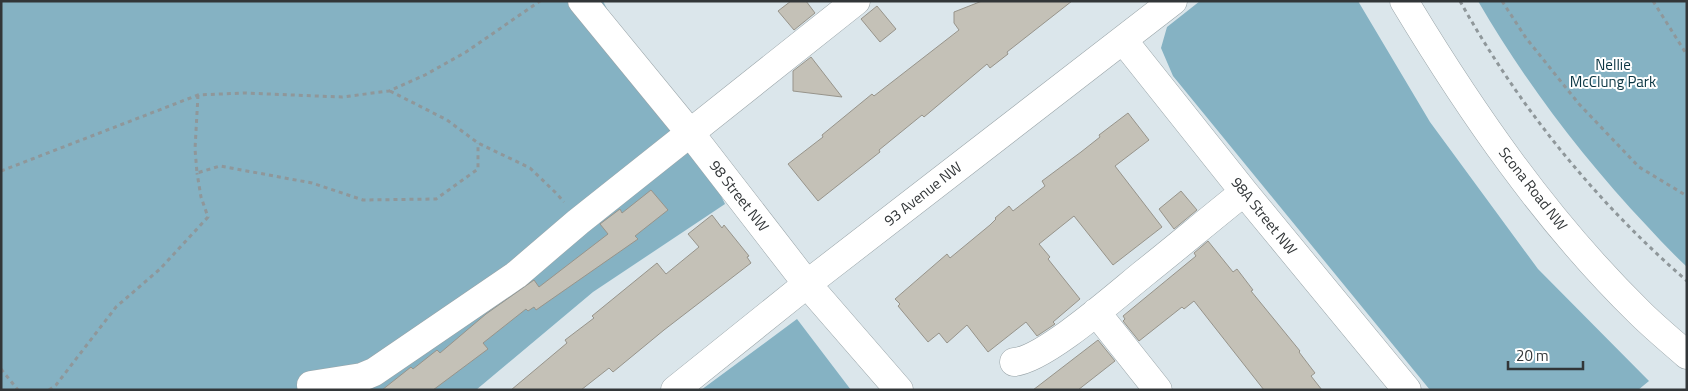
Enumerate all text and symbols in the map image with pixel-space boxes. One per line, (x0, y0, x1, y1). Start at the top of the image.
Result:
park label: Nellie McClung Park (1570, 53, 1656, 93)
street label: Scona Road NW (1493, 142, 1573, 235)
street label: 98 Street NW (704, 155, 775, 236)
street label: 93 Avenue NW (879, 156, 967, 232)
street label: 98A Street NW (1226, 172, 1303, 260)
scale bar (1508, 338, 1583, 370)
text: 20 m (1516, 344, 1549, 367)

